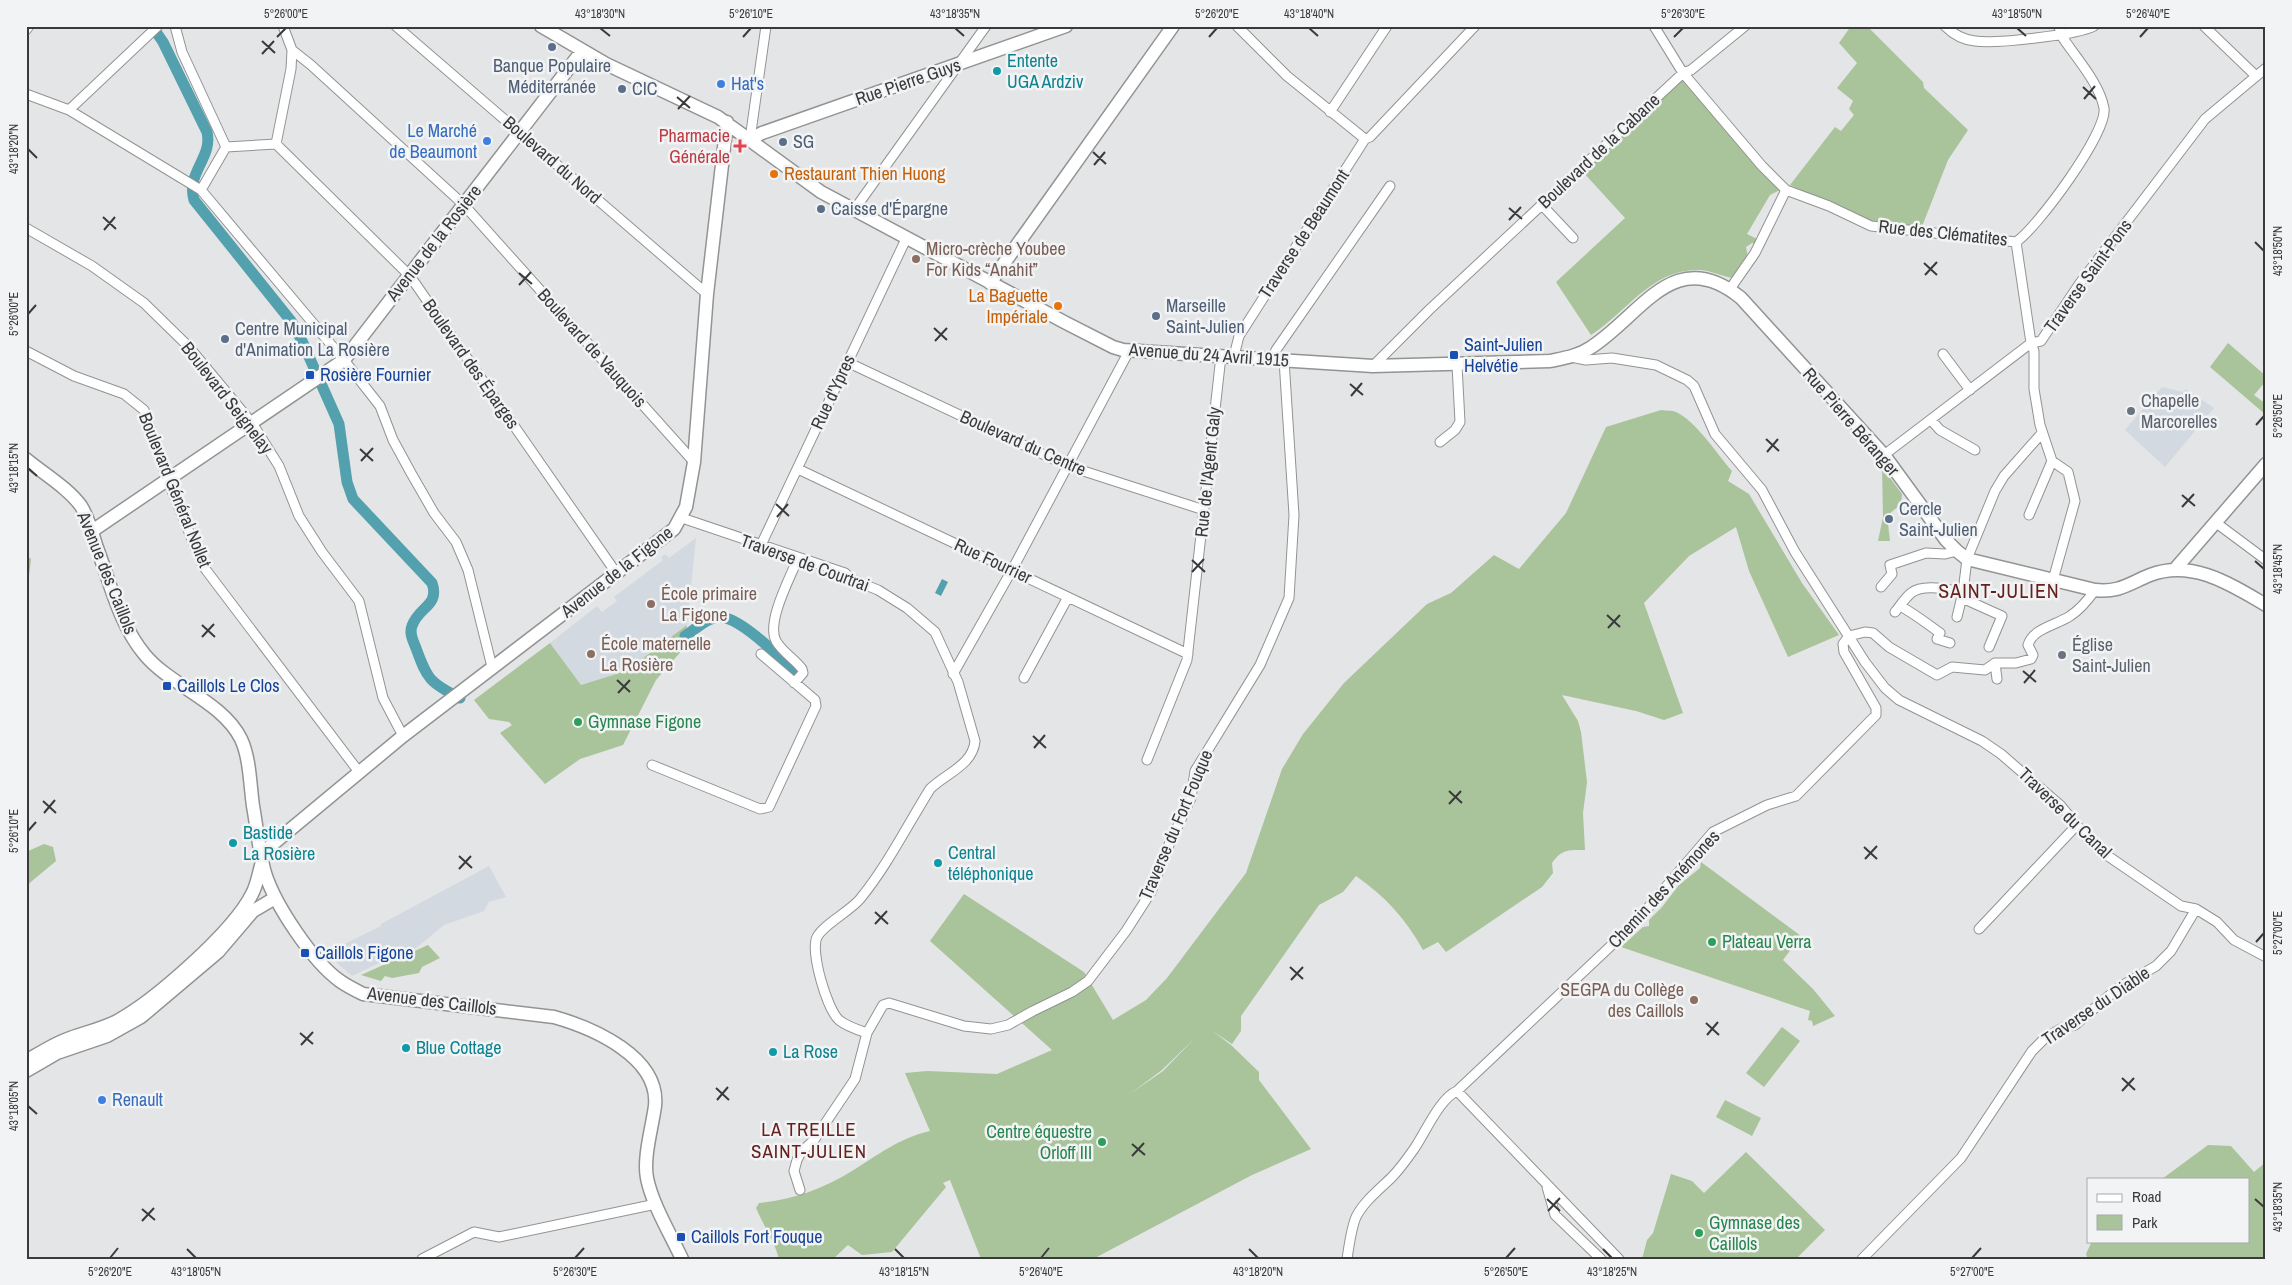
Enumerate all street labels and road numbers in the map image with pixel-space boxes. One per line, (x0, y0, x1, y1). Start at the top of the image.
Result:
street label: Rue Pierre Guys (852, 52, 964, 111)
street label: Boulevard de la Cabane (1532, 87, 1665, 214)
street label: Boulevard du Nord (498, 110, 607, 209)
street label: Traverse de Beaumont (1252, 164, 1355, 303)
street label: Avenue de la Rosière (380, 179, 487, 307)
street label: Rue des Clématites (1877, 213, 2009, 252)
street label: Traverse Saint-Pons (2038, 214, 2137, 338)
street label: Boulevard de Vauquois (532, 283, 653, 413)
street label: Boulevard des Éparges (417, 294, 526, 434)
street label: Boulevard Seignelay (176, 336, 280, 460)
street label: Avenue du 24 Avril 1915 (1127, 336, 1290, 373)
street label: Rue d'Ypres (804, 350, 861, 433)
street label: Rue Pierre Béranger (1797, 362, 1906, 481)
street label: Boulevard du Centre (956, 404, 1090, 481)
street label: Rue de l'Agent Galy (1188, 405, 1227, 538)
street label: Boulevard Général Nollet (133, 409, 218, 571)
street label: Avenue des Caillols (71, 507, 143, 638)
street label: Avenue de la Figone (555, 520, 678, 624)
street label: Traverse de Courtrai (737, 528, 873, 597)
street label: Rue Fourrier (950, 532, 1036, 589)
street label: Traverse du Fort Fouque (1133, 746, 1219, 904)
street label: Traverse du Canal (2013, 762, 2118, 864)
street label: Chemin des Anémones (1602, 824, 1725, 953)
street label: Traverse du Diable (2037, 960, 2155, 1051)
street label: Avenue des Caillols (365, 980, 498, 1021)

